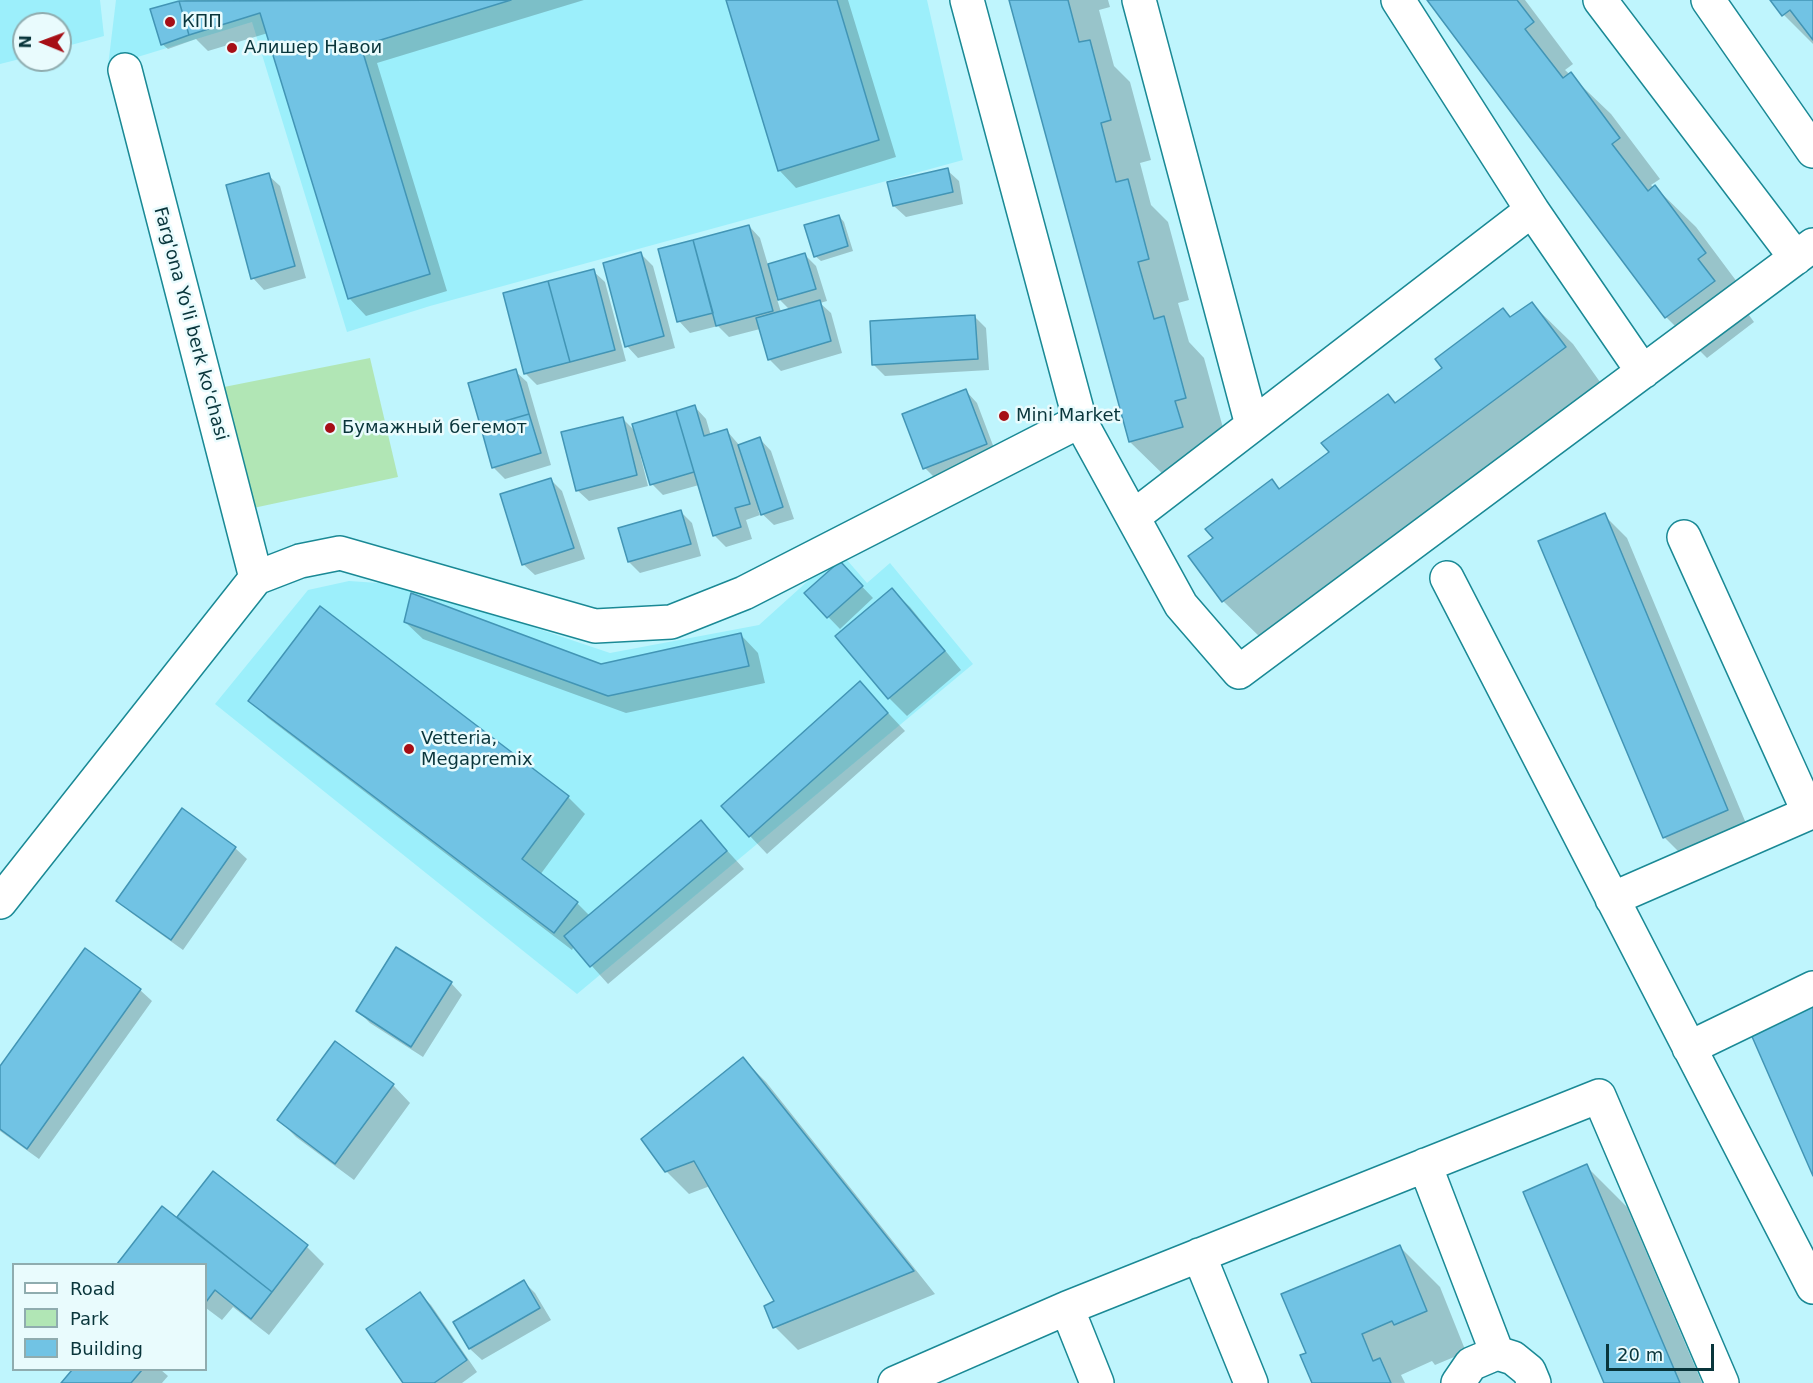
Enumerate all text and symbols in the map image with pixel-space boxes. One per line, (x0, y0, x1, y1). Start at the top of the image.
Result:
place label: КПП (182, 11, 222, 33)
north arrow (12, 12, 72, 72)
marker: КПП (163, 15, 177, 29)
text: N (16, 35, 35, 49)
place label: Алишер Навои (244, 37, 382, 59)
marker: Алишер Навои (225, 41, 239, 55)
street label: Farg'ona Yo'li berk ko'chasi (148, 205, 232, 443)
place label: Mini Market (1016, 405, 1121, 427)
marker: Mini Market (997, 409, 1011, 423)
place label: Бумажный бегемот (342, 417, 527, 439)
marker: Бумажный бегемот (323, 421, 337, 435)
place label: Vetteria, Megapremix (421, 728, 533, 771)
marker: Vetteria, Megapremix (402, 742, 416, 756)
legend (12, 1263, 207, 1371)
text: Road (70, 1278, 115, 1299)
text: Park (70, 1308, 109, 1329)
scale bar (1609, 1332, 1717, 1370)
text: Building (70, 1338, 143, 1359)
text: 20 m (1617, 1344, 1663, 1365)

